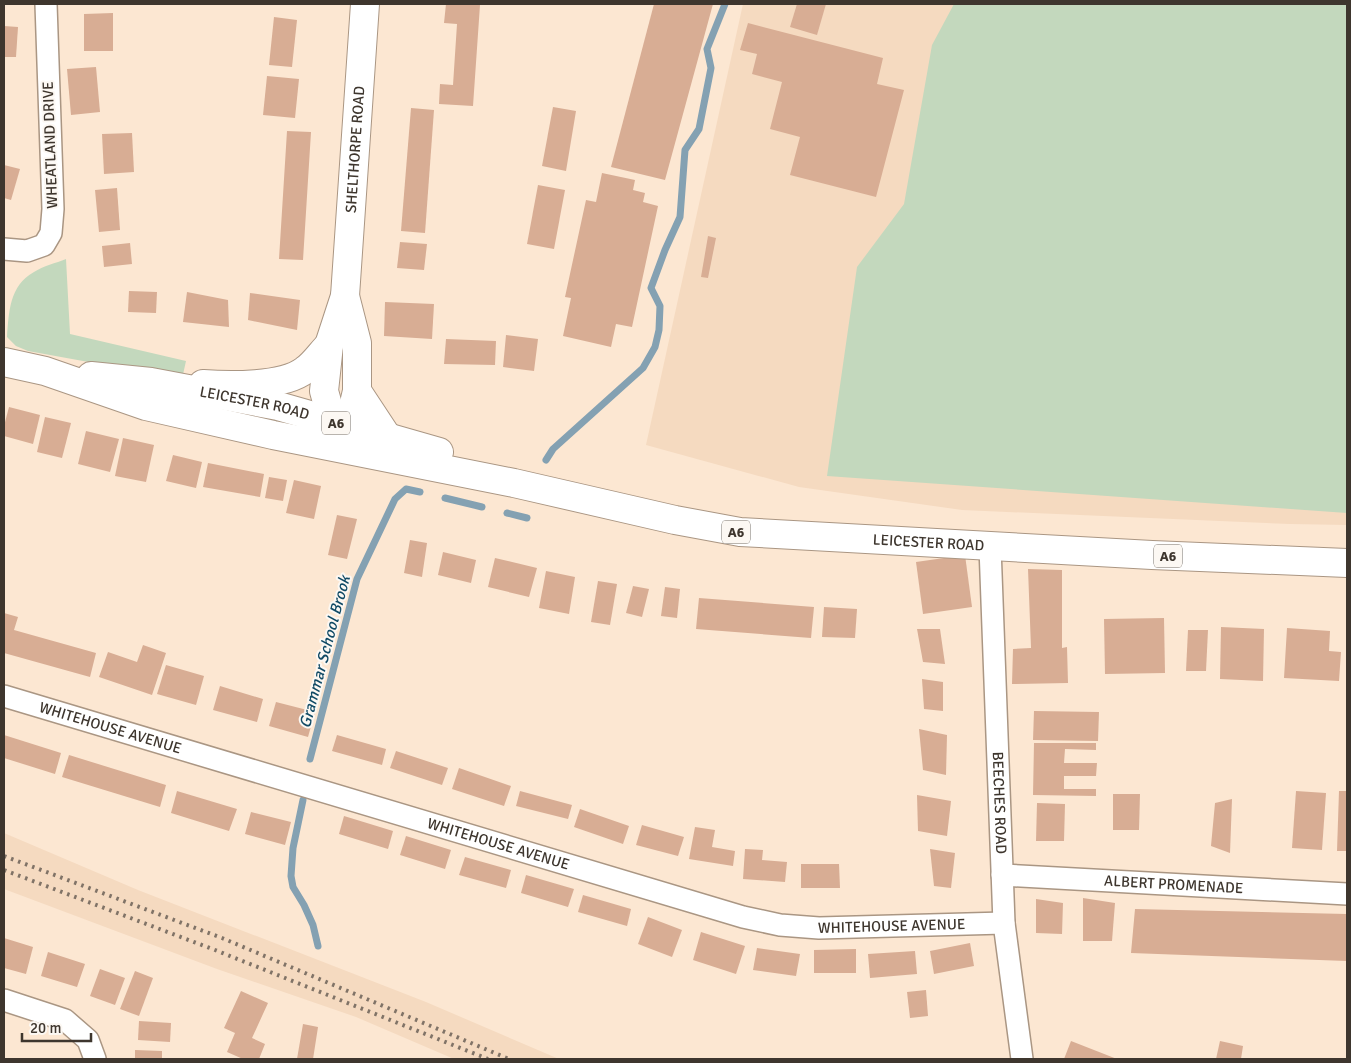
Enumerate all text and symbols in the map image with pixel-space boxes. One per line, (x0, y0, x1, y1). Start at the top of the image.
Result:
street label: WHEATLAND DRIVE (39, 81, 61, 209)
street label: SHELTHORPE ROAD (342, 85, 368, 214)
street label: LEICESTER ROAD (198, 382, 312, 424)
road number: A6 (322, 412, 350, 434)
road number: A6 (722, 520, 750, 544)
street label: LEICESTER ROAD (872, 530, 985, 555)
road number: A6 (1154, 544, 1182, 568)
water label: Grammar School Brook (295, 572, 355, 730)
street label: WHITEHOUSE AVENUE (37, 698, 184, 758)
street label: BEECHES ROAD (989, 751, 1010, 854)
street label: WHITEHOUSE AVENUE (425, 814, 572, 874)
street label: ALBERT PROMENADE (1104, 872, 1244, 897)
street label: WHITEHOUSE AVENUE (818, 915, 966, 937)
scale bar (22, 1010, 91, 1042)
text: 20 m (30, 1019, 61, 1037)

